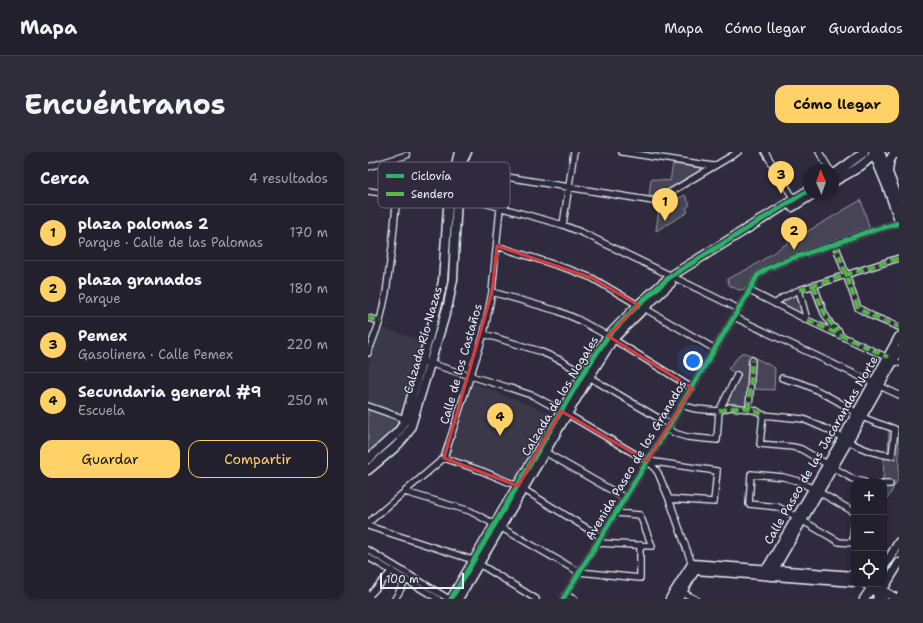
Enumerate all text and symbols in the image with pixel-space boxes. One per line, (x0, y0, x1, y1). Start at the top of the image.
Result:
text: Mapa (20, 15, 77, 40)
text: Mapa (664, 19, 703, 37)
text: Cómo llegar (725, 19, 806, 37)
text: Guardados (828, 19, 903, 37)
text: Encuéntranos (24, 85, 226, 123)
button: Cómo llegar (775, 85, 899, 123)
pin: 3 (768, 161, 794, 194)
legend (378, 162, 510, 208)
north arrow (803, 164, 839, 200)
text: Cerca (40, 167, 89, 189)
text: Ciclovía (411, 169, 451, 184)
text: 4 resultados (249, 170, 328, 187)
text: Sendero (411, 187, 454, 202)
pin: 1 (652, 188, 678, 221)
text: plaza palomas 2 (78, 214, 209, 234)
pin: 2 (781, 217, 807, 250)
text: 1 (50, 224, 56, 241)
text: 170 m (290, 224, 328, 241)
text: Parque · Calle de las Palomas (78, 234, 263, 251)
text: plaza granados (78, 270, 202, 290)
text: 2 (48, 280, 58, 297)
text: 180 m (289, 280, 328, 297)
street label: Calzada Río Nazas (400, 284, 446, 396)
text: Parque (78, 290, 121, 307)
street label: Calle de los Castaños (436, 302, 486, 426)
text: Pemex (78, 326, 127, 346)
street label: Calzada de los Nogales (518, 333, 602, 459)
text: 3 (48, 336, 58, 353)
text: 220 m (286, 336, 328, 353)
text: Gasolinera · Calle Pemex (78, 346, 233, 363)
your location (683, 351, 703, 371)
street label: Calle Paseo de las Jacarandas Norte (760, 353, 882, 547)
street label: Avenida Paseo de los Granados (582, 377, 690, 543)
text: Secundaria general #9 (78, 382, 261, 402)
text: 4 (48, 392, 58, 409)
text: 250 m (287, 392, 328, 409)
text: Escuela (78, 402, 125, 419)
pin: 4 (487, 403, 513, 436)
button: Guardar (40, 440, 180, 478)
button: Compartir (188, 440, 328, 478)
map controls (851, 479, 887, 587)
button: + (851, 479, 887, 515)
button: − (851, 515, 887, 551)
button: locate (851, 551, 887, 587)
scale bar (380, 571, 464, 590)
text: 100 m (386, 572, 419, 587)

